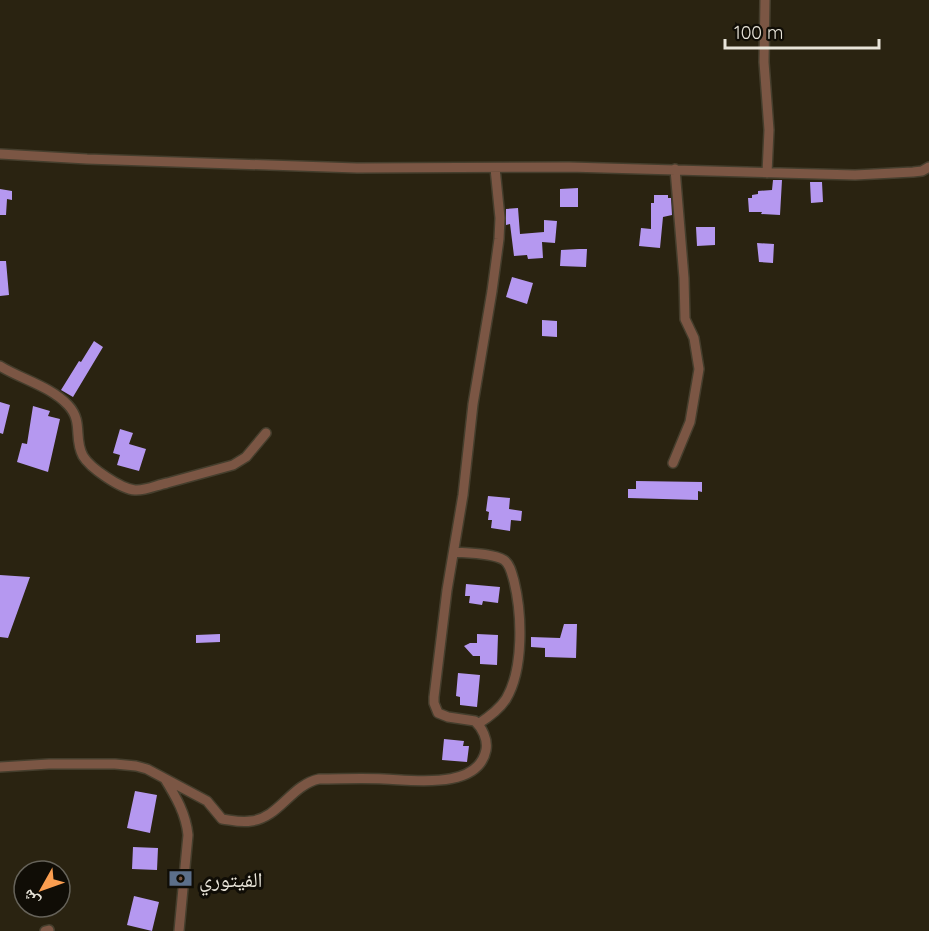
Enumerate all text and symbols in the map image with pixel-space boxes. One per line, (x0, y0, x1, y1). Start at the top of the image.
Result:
scale bar (725, 12, 880, 50)
text: 100 m (734, 21, 783, 44)
north arrow (12, 859, 72, 919)
bank icon: الفيتوري (168, 866, 194, 892)
place label: الفيتوري (199, 866, 263, 896)
text: ش (17, 886, 44, 912)

